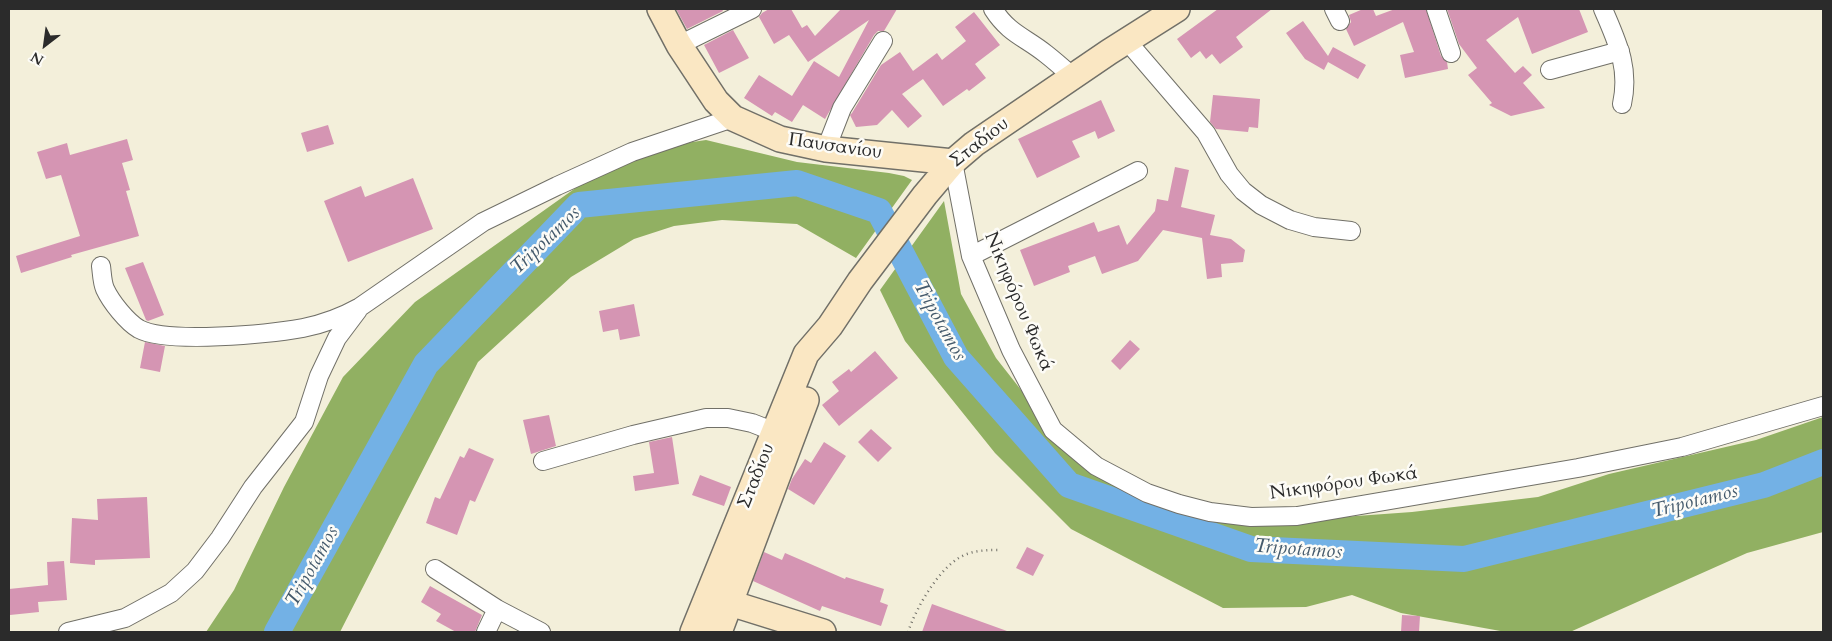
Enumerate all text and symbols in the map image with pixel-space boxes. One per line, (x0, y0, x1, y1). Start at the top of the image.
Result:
north arrow (20, 20, 70, 70)
text: N (27, 47, 47, 70)
street label: Σταδίου (946, 113, 1014, 173)
street label: Παυσανίου (787, 129, 883, 165)
water label: Tripotamos (506, 202, 586, 280)
street label: Νικηφόρου Φωκά (978, 229, 1058, 375)
water label: Tripotamos (907, 277, 971, 365)
street label: Σταδίου (734, 440, 780, 512)
street label: Νικηφόρου Φωκά (1268, 462, 1420, 506)
water label: Tripotamos (1649, 480, 1741, 524)
water label: Tripotamos (281, 523, 345, 611)
water label: Tripotamos (1253, 535, 1343, 565)

